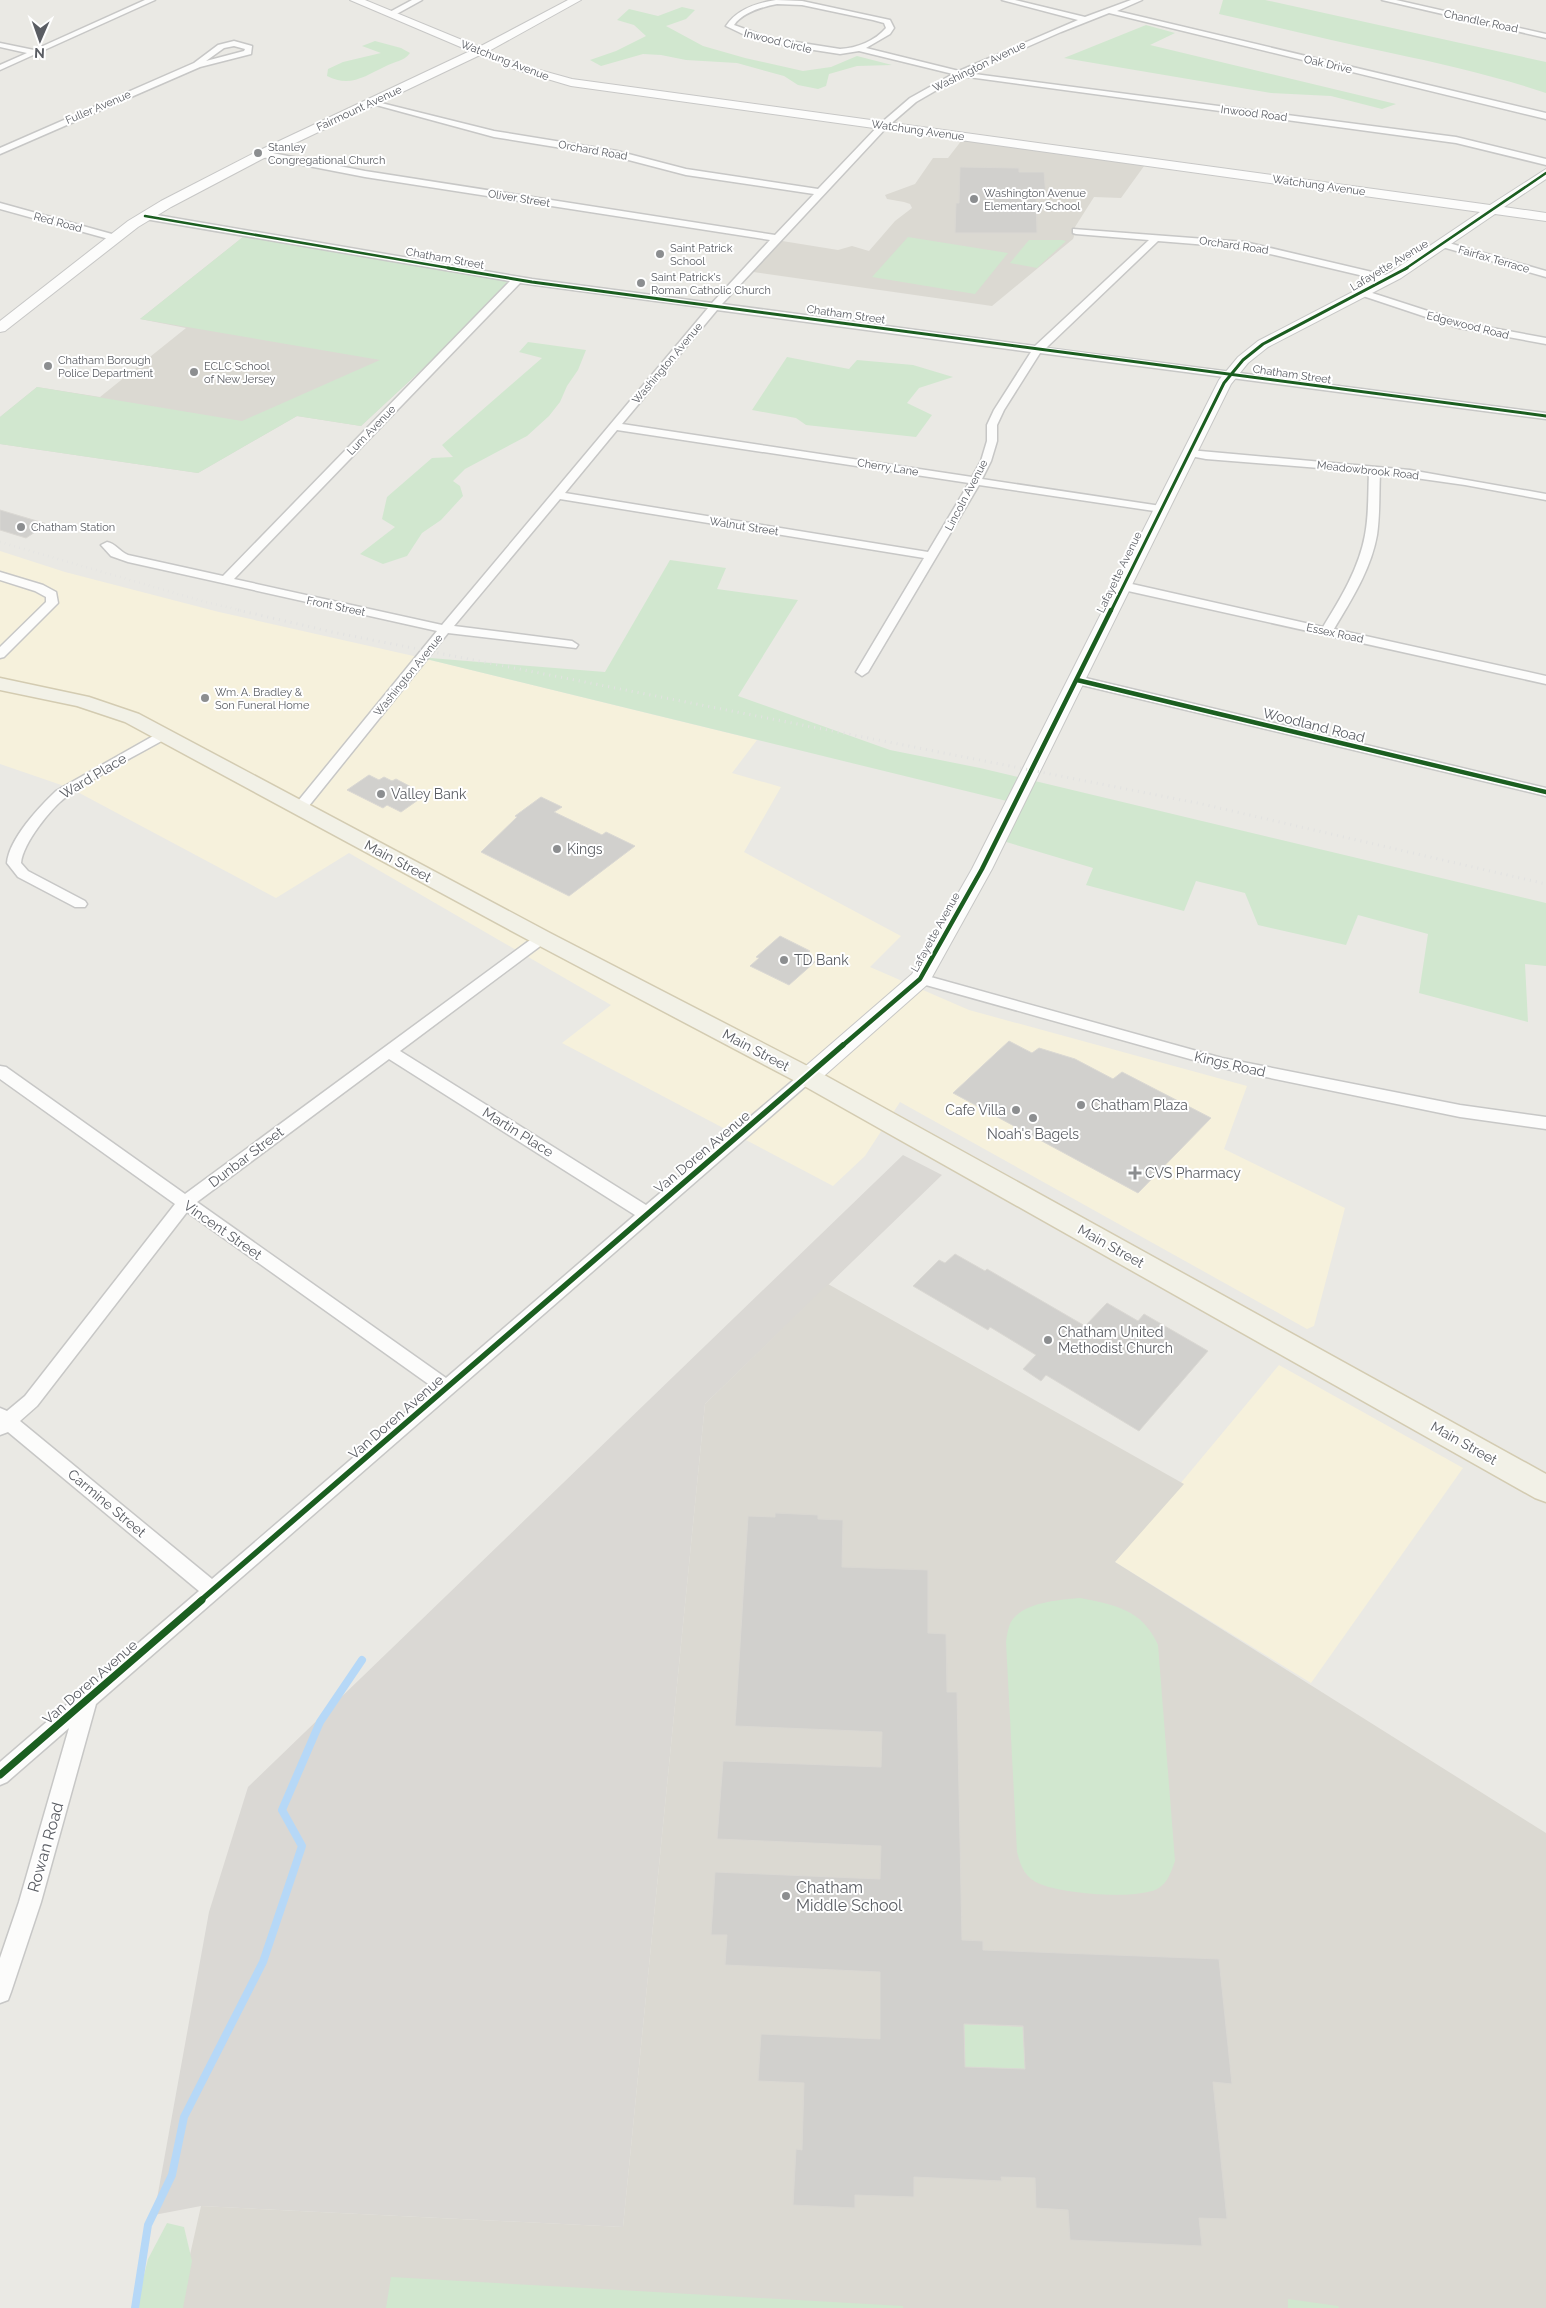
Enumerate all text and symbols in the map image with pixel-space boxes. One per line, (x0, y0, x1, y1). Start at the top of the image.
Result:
street label: Chandler Road (1443, 7, 1519, 36)
north arrow (15, 15, 65, 65)
street label: Inwood Circle (743, 27, 814, 56)
street label: Watchung Avenue (459, 38, 551, 84)
street label: Washington Avenue (931, 38, 1028, 95)
text: N (34, 45, 45, 61)
street label: Oak Drive (1302, 53, 1354, 76)
street label: Fairmount Avenue (315, 83, 404, 134)
street label: Fuller Avenue (64, 88, 133, 127)
street label: Inwood Road (1220, 103, 1288, 124)
street label: Watchung Avenue (871, 118, 966, 144)
street label: Orchard Road (557, 138, 629, 163)
place label: Stanley Congregational Church (268, 141, 385, 167)
marker: Stanley Congregational Church (252, 147, 264, 159)
street label: Watchung Avenue (1272, 173, 1367, 199)
street label: Oliver Street (487, 187, 551, 210)
place label: Washington Avenue Elementary School (984, 187, 1086, 213)
marker: Washington Avenue Elementary School (968, 193, 980, 205)
street label: Red Road (32, 210, 84, 235)
street label: Orchard Road (1198, 234, 1270, 257)
street label: Lafayette Avenue (1348, 237, 1431, 294)
place label: Saint Patrick School (670, 242, 733, 268)
street label: Fairfax Terrace (1457, 243, 1532, 276)
street label: Chatham Street (405, 245, 485, 272)
marker: Saint Patrick School (654, 248, 666, 260)
place label: Saint Patrick's Roman Catholic Church (651, 271, 771, 297)
marker: Saint Patrick's Roman Catholic Church (635, 277, 647, 289)
street label: Chatham Street (806, 303, 886, 327)
street label: Edgewood Road (1425, 309, 1511, 342)
street label: Washington Avenue (630, 320, 705, 407)
place label: Chatham Borough Police Department (58, 354, 153, 380)
marker: Chatham Borough Police Department (42, 360, 54, 372)
place label: ECLC School of New Jersey (204, 360, 276, 386)
street label: Chatham Street (1252, 363, 1332, 387)
marker: ECLC School of New Jersey (188, 366, 200, 378)
street label: Lum Avenue (344, 402, 399, 458)
street label: Cherry Lane (856, 456, 920, 479)
street label: Lincoln Avenue (942, 457, 991, 533)
street label: Meadowbrook Road (1316, 459, 1420, 482)
street label: Walnut Street (708, 515, 780, 538)
marker: Chatham Station (15, 521, 27, 533)
place label: Chatham Station (31, 521, 115, 534)
street label: Lafayette Avenue (1094, 529, 1145, 615)
street label: Front Street (305, 594, 367, 619)
street label: Essex Road (1305, 621, 1365, 646)
street label: Washington Avenue (371, 631, 446, 719)
place label: Wm. A. Bradley & Son Funeral Home (215, 686, 310, 712)
marker: Wm. A. Bradley & Son Funeral Home (199, 692, 211, 704)
street label: Woodland Road (1261, 705, 1367, 745)
street label: Ward Place (57, 750, 129, 802)
place label: Valley Bank (391, 786, 467, 802)
marker: Valley Bank (375, 788, 387, 800)
street label: Main Street (362, 837, 434, 885)
place label: Kings (567, 841, 603, 857)
marker: Kings (551, 843, 563, 855)
street label: Lafayette Avenue (908, 890, 963, 974)
place label: TD Bank (794, 952, 849, 968)
marker: TD Bank (778, 954, 790, 966)
street label: Main Street (720, 1026, 792, 1074)
street label: Kings Road (1193, 1048, 1267, 1080)
place label: Chatham Plaza (1091, 1097, 1188, 1113)
marker: Chatham Plaza (1075, 1099, 1087, 1111)
place label: Cafe Villa (945, 1102, 1006, 1118)
street label: Martin Place (480, 1104, 556, 1160)
marker: Cafe Villa (1010, 1104, 1022, 1116)
street label: Van Doren Avenue (651, 1107, 753, 1197)
marker: Noah's Bagels (1027, 1112, 1039, 1124)
street label: Dunbar Street (205, 1123, 287, 1190)
place label: Noah's Bagels (987, 1126, 1079, 1142)
place label: CVS Pharmacy (1145, 1165, 1241, 1181)
marker: CVS Pharmacy (1129, 1167, 1141, 1179)
street label: Vincent Street (181, 1197, 265, 1263)
street label: Main Street (1075, 1221, 1147, 1271)
place label: Chatham United Methodist Church (1058, 1324, 1173, 1356)
marker: Chatham United Methodist Church (1042, 1334, 1054, 1346)
street label: Van Doren Avenue (346, 1372, 446, 1462)
street label: Main Street (1428, 1418, 1500, 1468)
street label: Carmine Street (65, 1466, 149, 1540)
street label: Van Doren Avenue (40, 1637, 140, 1727)
street label: Rowan Road (24, 1800, 67, 1894)
place label: Chatham Middle School (796, 1878, 903, 1915)
marker: Chatham Middle School (780, 1890, 792, 1902)

